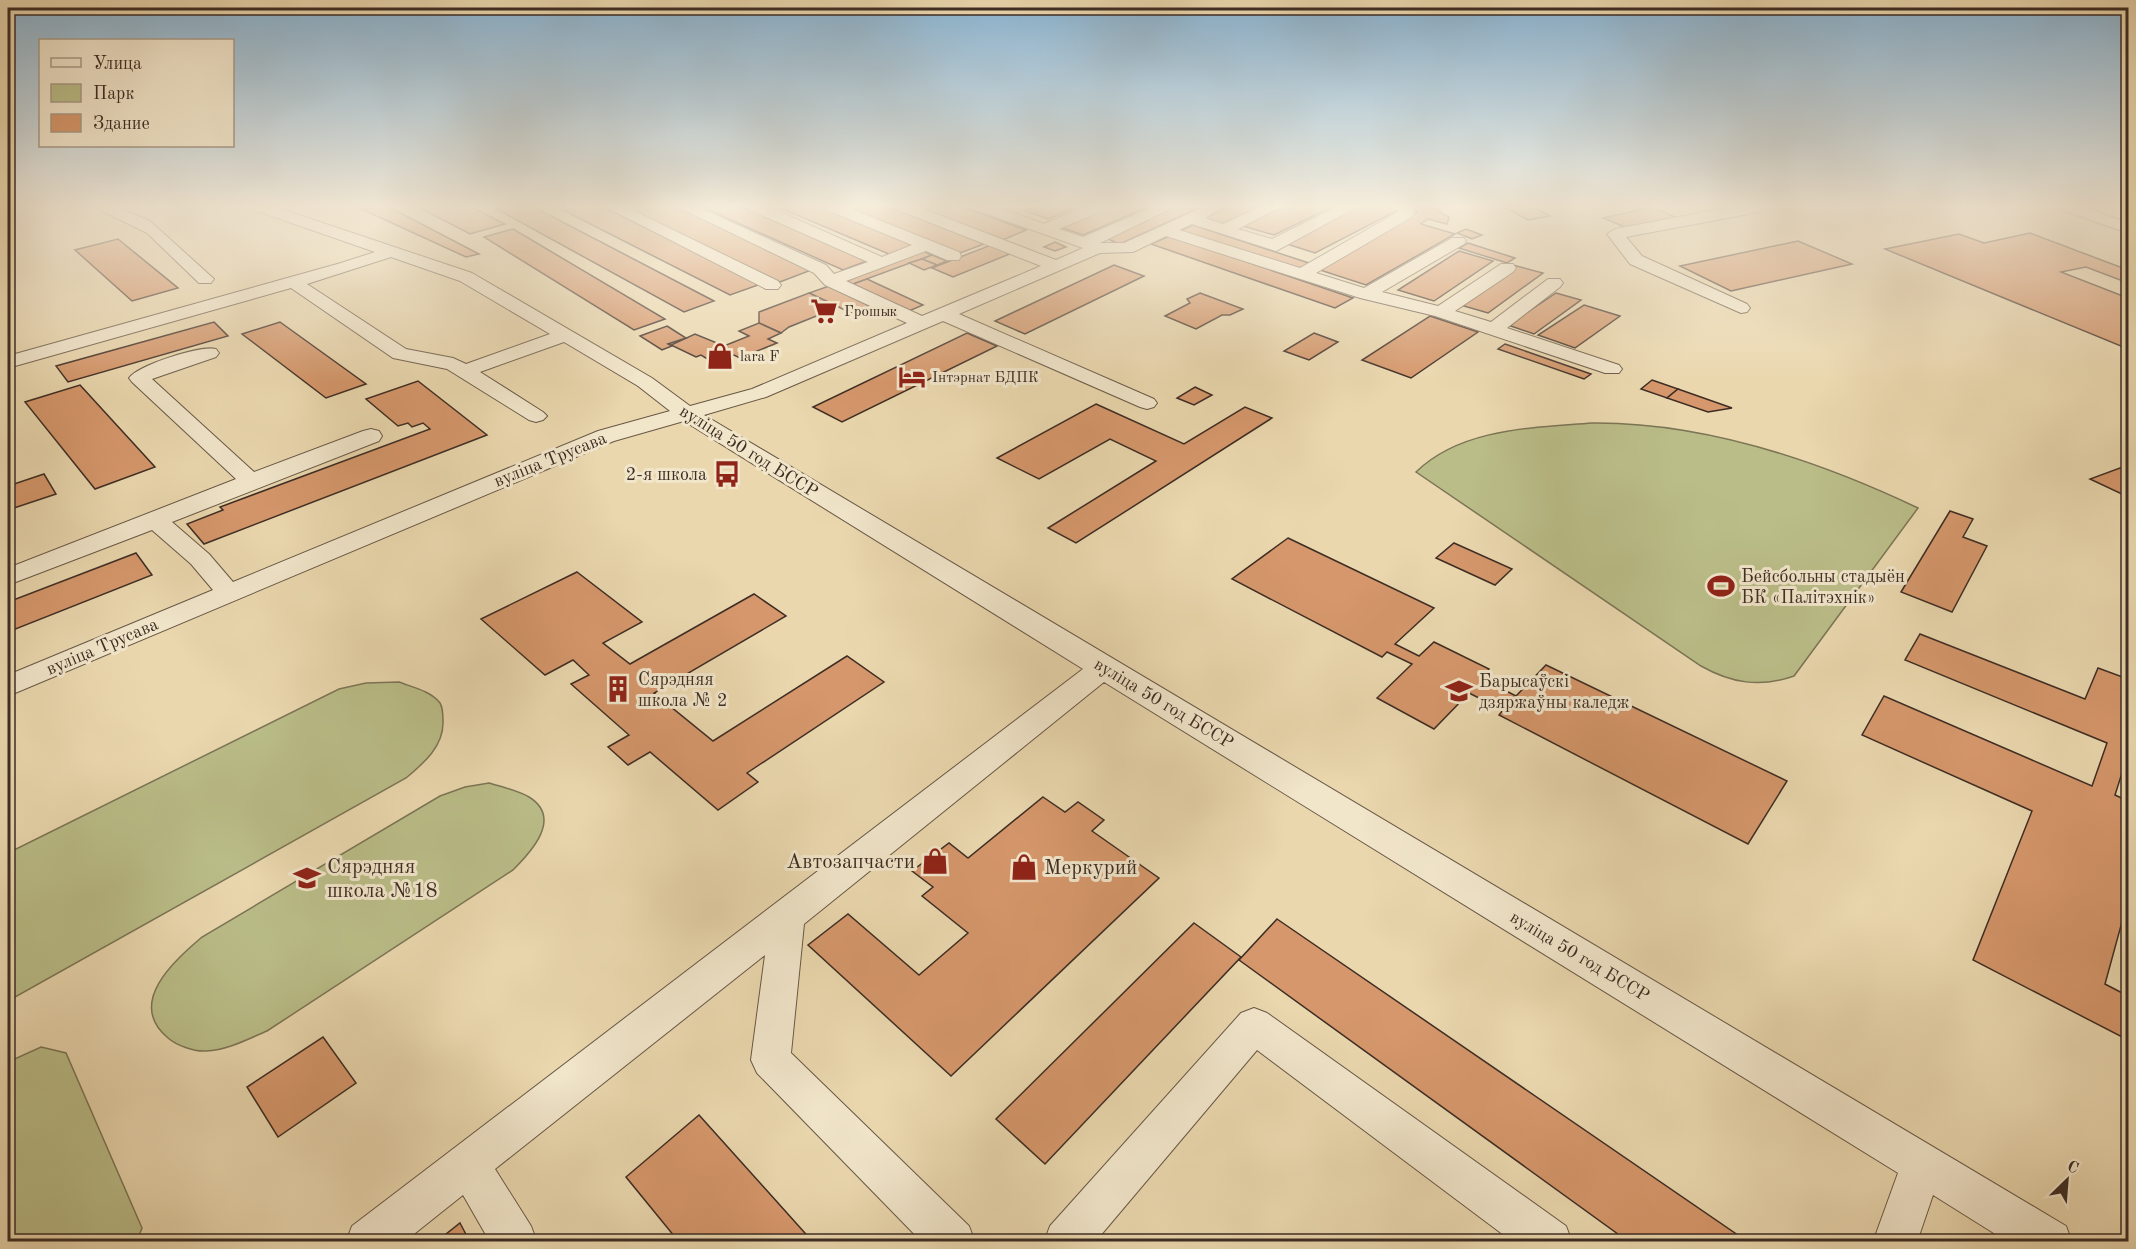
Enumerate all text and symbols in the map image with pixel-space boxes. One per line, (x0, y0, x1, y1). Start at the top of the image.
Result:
legend (39, 39, 234, 147)
text: Улица (93, 55, 142, 73)
text: Парк (93, 85, 134, 103)
text: Здание (93, 115, 150, 133)
supermarket icon: Грошык (809, 296, 839, 326)
place label: Грошык (844, 305, 898, 320)
shop icon: lara F (705, 341, 735, 371)
place label: lara F (740, 350, 779, 365)
hotel icon: Інтэрнат БДПК (897, 362, 927, 392)
place label: Інтэрнат БДПК (932, 371, 1039, 386)
street label: вуліца 50 год БССР (676, 402, 821, 502)
street label: вуліца Трусава (492, 429, 609, 491)
bus stop icon: 2-я школа (712, 459, 742, 489)
place label: 2-я школа (626, 466, 707, 484)
place label: Бейсбольны стадыён БК «Палітэхнік» (1741, 568, 1905, 607)
sports icon: Бейсбольны стадыён БК «Палітэхнік» (1706, 571, 1736, 601)
street label: вуліца Трусава (44, 615, 161, 679)
street label: вуліца 50 год БССР (1091, 655, 1236, 753)
place label: Сярэдняя школа № 2 (638, 671, 727, 710)
place label: Барысаўскі дзяржаўны каледж (1479, 673, 1630, 712)
building icon: Сярэдняя школа № 2 (603, 674, 633, 704)
school or university icon: Барысаўскі дзяржаўны каледж (1444, 676, 1474, 706)
shop icon: Автозапчасти (920, 846, 950, 876)
place label: Автозапчасти (786, 852, 915, 873)
shop icon: Меркурий (1009, 852, 1039, 882)
place label: Сярэдняя школа №18 (327, 857, 438, 902)
place label: Меркурий (1044, 858, 1137, 879)
school or university icon: Сярэдняя школа №18 (292, 863, 322, 893)
street label: вуліца 50 год БССР (1507, 908, 1652, 1006)
north arrow (2037, 1150, 2097, 1210)
text: С (2064, 1159, 2081, 1178)

